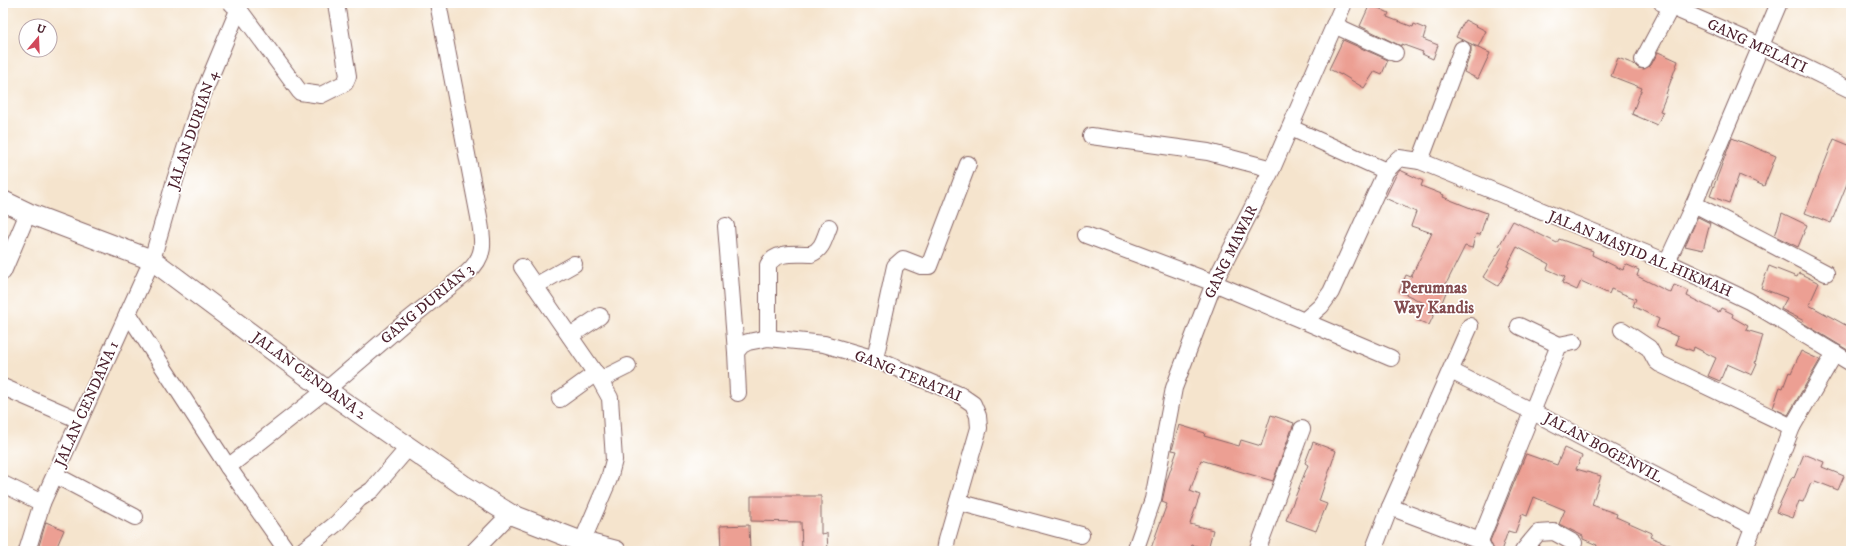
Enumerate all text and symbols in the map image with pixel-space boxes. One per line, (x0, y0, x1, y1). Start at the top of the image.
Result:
street label: GANG MELATI (1704, 15, 1810, 77)
north arrow (18, 18, 58, 58)
text: U (35, 21, 48, 38)
street label: JALAN DURIAN 4 (163, 68, 222, 194)
street label: GANG MAWAR (1200, 202, 1262, 302)
street label: JALAN MASJID AL HIKMAH (1543, 206, 1735, 301)
street label: GANG DURIAN 3 (377, 260, 477, 348)
district label: Perumnas Way Kandis (1393, 277, 1474, 319)
street label: JALAN CENDANA 2 (246, 327, 371, 424)
street label: JALAN CENDANA 1 (50, 338, 123, 471)
street label: GANG TERATAI (852, 346, 964, 406)
street label: JALAN BOGENVIL (1539, 408, 1666, 487)

